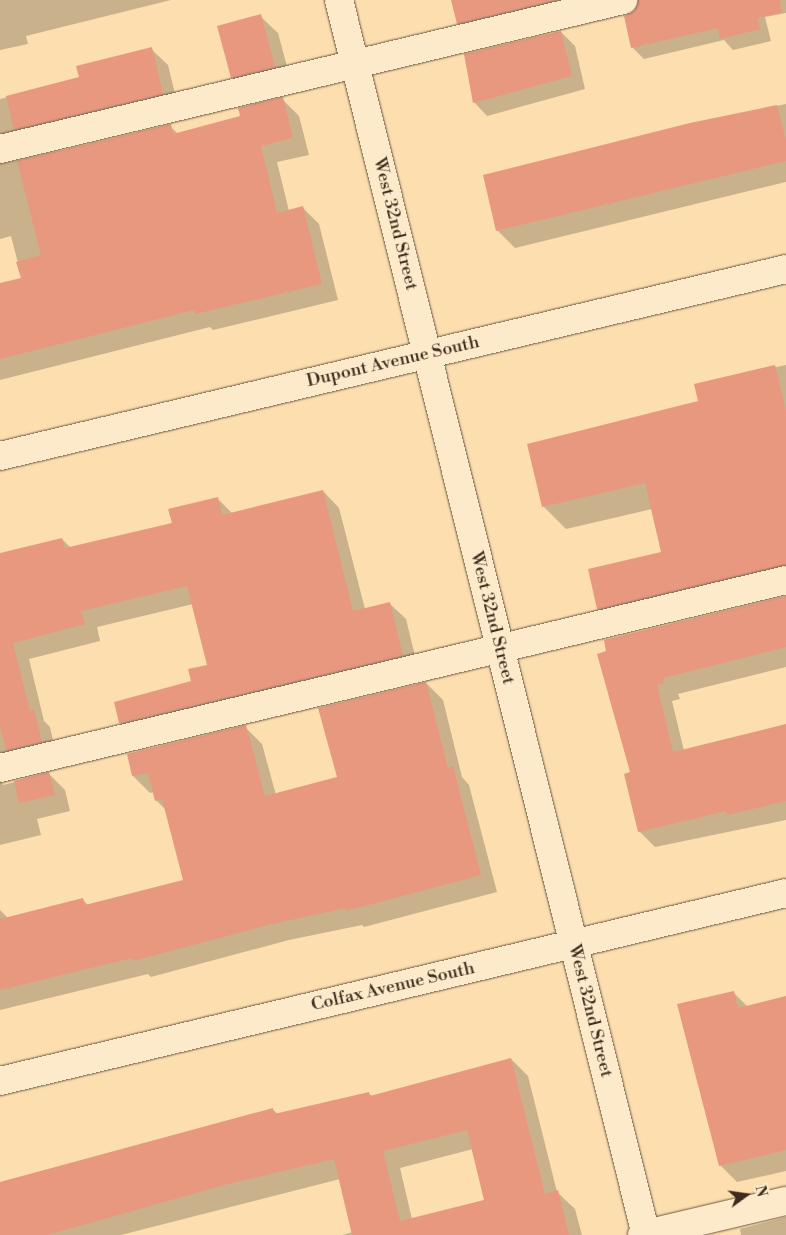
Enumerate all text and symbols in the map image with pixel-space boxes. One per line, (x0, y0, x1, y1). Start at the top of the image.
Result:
street label: West 32nd Street (368, 155, 422, 293)
street label: Dupont Avenue South (305, 332, 481, 392)
street label: West 32nd Street (465, 549, 519, 687)
street label: West 32nd Street (563, 942, 617, 1080)
street label: Colfax Avenue South (309, 958, 477, 1016)
north arrow (721, 1170, 771, 1220)
text: N (750, 1184, 771, 1199)

